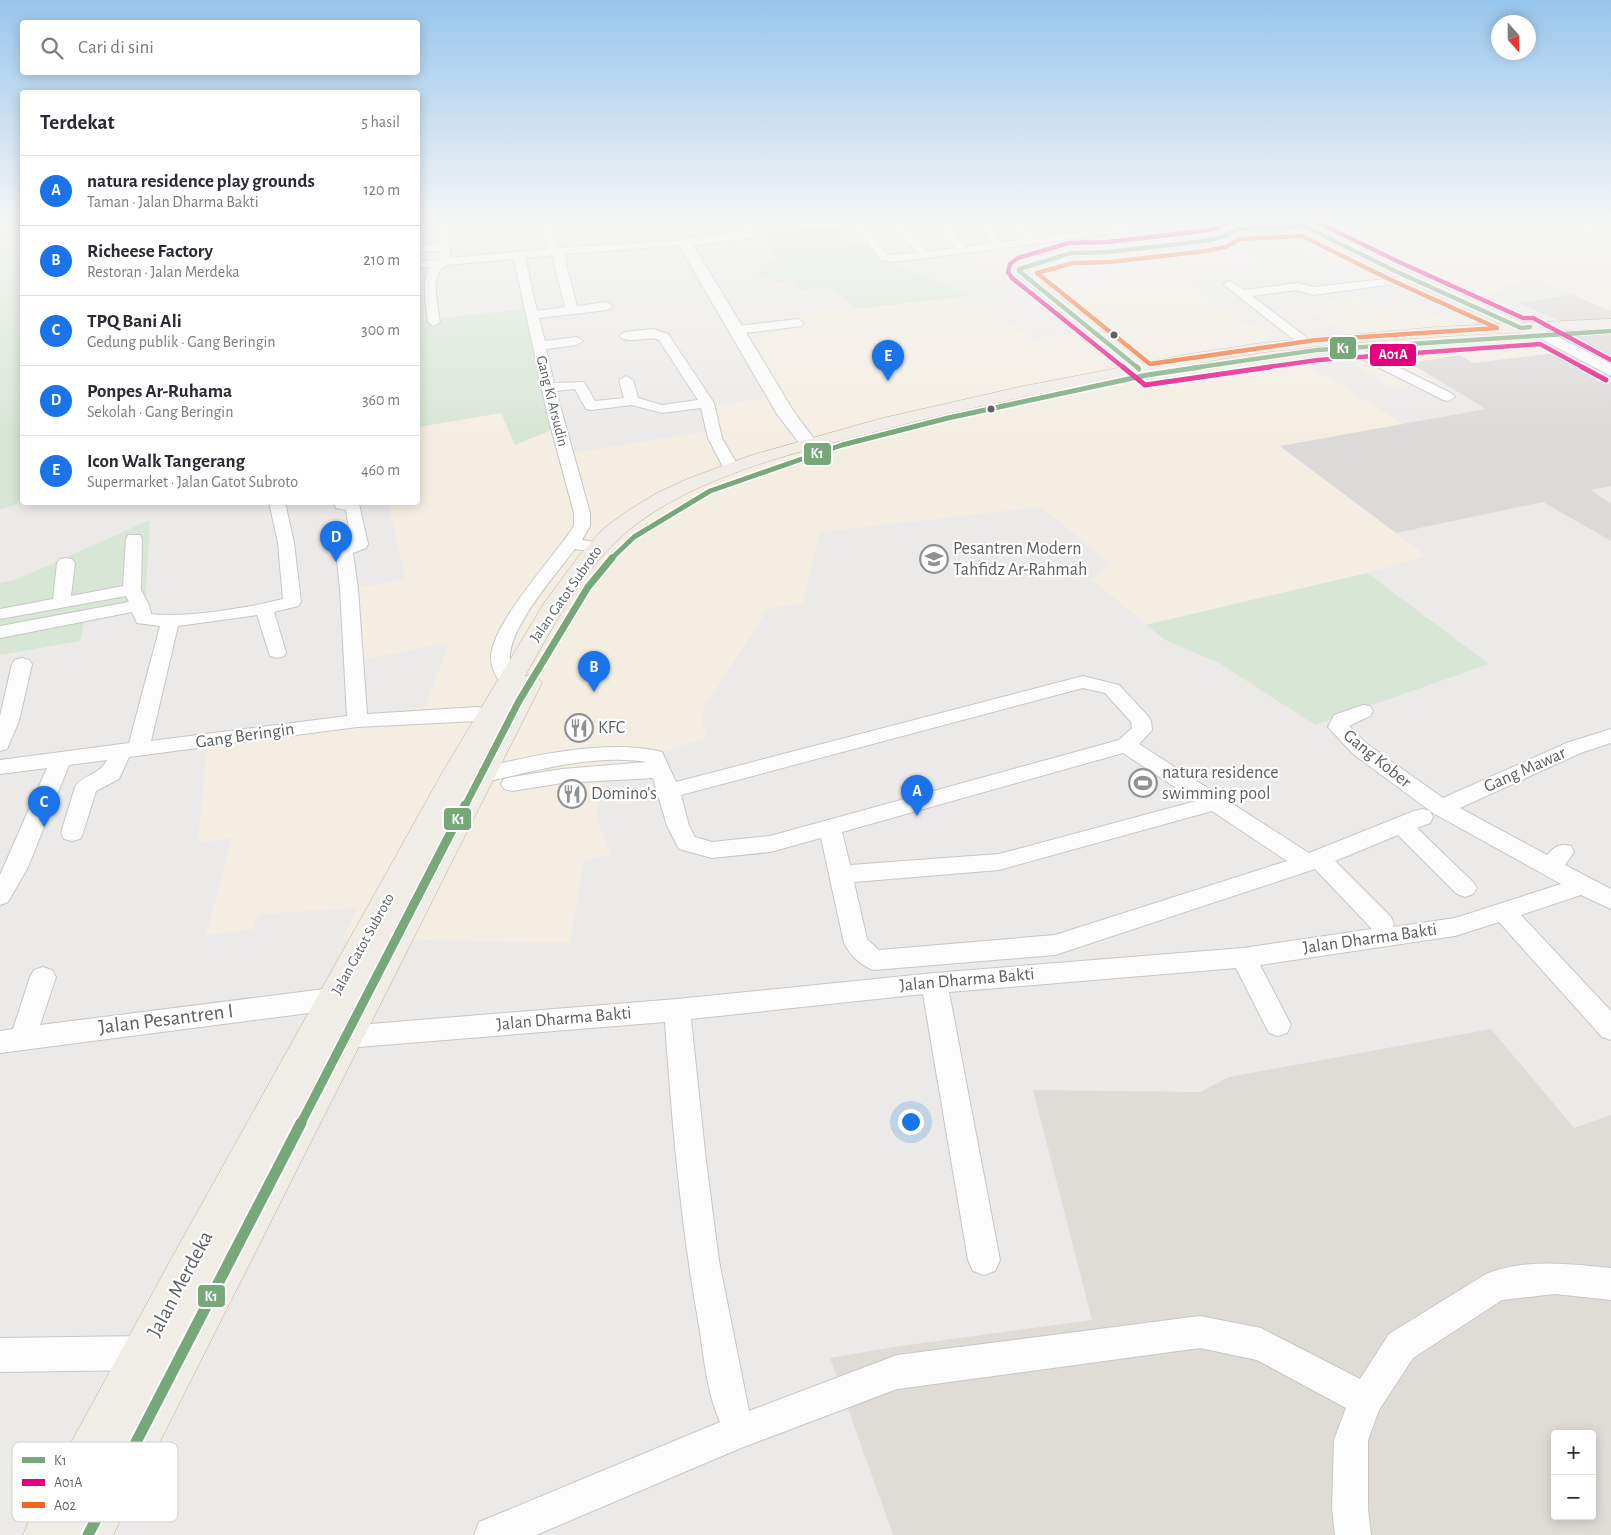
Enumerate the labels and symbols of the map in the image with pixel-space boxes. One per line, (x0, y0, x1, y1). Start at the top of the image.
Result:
north arrow (1491, 15, 1536, 60)
unlabelled marker (1109, 330, 1119, 340)
line badge: K1 (1329, 336, 1357, 360)
pin: E (872, 340, 904, 381)
text: K1 (1336, 342, 1350, 356)
line badge: A01A (1369, 343, 1417, 367)
text: A01A (1378, 348, 1408, 362)
street label: Gang Ki Arsudin (533, 354, 571, 448)
unlabelled marker (986, 404, 996, 414)
line badge: K1 (803, 442, 832, 466)
text: K1 (810, 447, 824, 461)
pin: D (320, 521, 352, 562)
place label: Pesantren Modern Tahfidz Ar-Rahmah (953, 540, 1087, 579)
street label: Jalan Gatot Subroto (527, 543, 605, 645)
school or university icon: Pesantren Modern Tahfidz Ar-Rahmah (919, 544, 949, 574)
pin: B (578, 651, 610, 692)
restaurant icon: KFC (564, 713, 594, 743)
place label: KFC (598, 719, 625, 737)
street label: Gang Beringin (195, 720, 295, 752)
street label: Gang Kober (1340, 726, 1414, 792)
street label: Gang Mawar (1481, 744, 1569, 796)
place label: natura residence swimming pool (1162, 764, 1279, 803)
sports icon: natura residence swimming pool (1128, 768, 1158, 798)
pin: A (901, 775, 933, 816)
restaurant icon: Domino's (557, 779, 587, 809)
place label: Domino's (591, 785, 657, 803)
pin: C (28, 786, 60, 827)
line badge: K1 (443, 807, 472, 831)
text: K1 (451, 813, 465, 827)
street label: Jalan Gatot Subroto (329, 891, 397, 997)
street label: Jalan Dharma Bakti (1302, 921, 1438, 957)
street label: Jalan Dharma Bakti (899, 965, 1035, 995)
street label: Jalan Pesantren I (97, 1000, 235, 1038)
street label: Jalan Dharma Bakti (496, 1004, 632, 1034)
your location (898, 1109, 924, 1135)
street label: Jalan Merdeka (143, 1227, 217, 1340)
line badge: K1 (197, 1284, 226, 1308)
text: K1 (204, 1290, 218, 1304)
legend (12, 1442, 178, 1522)
text: K1 (54, 1454, 66, 1468)
text: A01A (54, 1476, 82, 1490)
text: A02 (54, 1499, 76, 1513)

